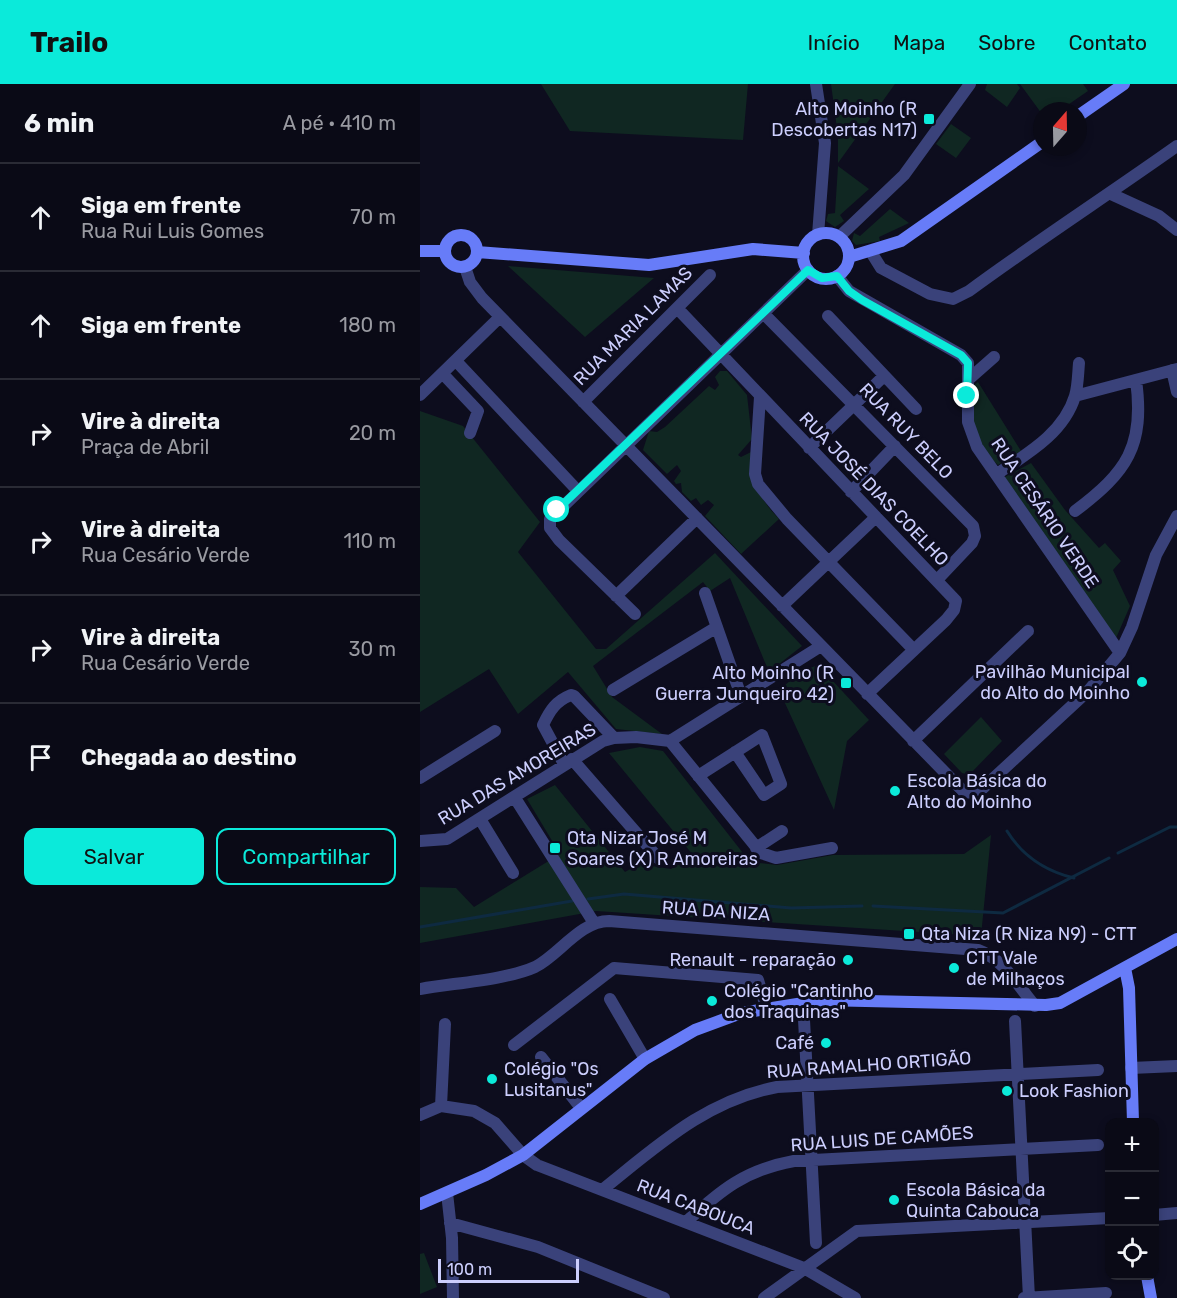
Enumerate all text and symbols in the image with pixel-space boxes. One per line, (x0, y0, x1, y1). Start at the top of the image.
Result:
text: Trailo (30, 26, 108, 59)
text: Início (808, 30, 860, 55)
text: Mapa (893, 30, 945, 55)
text: Sobre (978, 30, 1035, 55)
text: Contato (1068, 30, 1147, 55)
place label: Alto Moinho (R Descobertas N17) (771, 98, 917, 141)
north arrow (1033, 102, 1087, 156)
text: 6 min (24, 108, 94, 139)
text: A pé · 410 m (283, 111, 396, 135)
marker: Alto Moinho (R Descobertas N17) (922, 112, 936, 126)
text: Siga em frente (81, 192, 241, 219)
icon: ahead (24, 201, 57, 234)
text: 70 m (350, 205, 396, 229)
text: Rua Rui Luis Gomes (81, 219, 264, 243)
street label: RUA MARIA LAMAS (569, 262, 697, 390)
icon: ahead (24, 309, 57, 342)
text: Siga em frente (81, 312, 241, 339)
text: 180 m (339, 313, 396, 337)
street label: RUA RUY BELO (855, 378, 957, 484)
route end (953, 382, 979, 408)
text: Vire à direita (81, 408, 220, 435)
street label: RUA JOSÉ DIAS COELHO (795, 408, 953, 570)
icon: right (24, 417, 57, 450)
text: 20 m (349, 421, 396, 445)
street label: RUA CESÁRIO VERDE (986, 434, 1104, 592)
text: Praça de Abril (81, 435, 209, 459)
route start (543, 496, 569, 522)
text: Vire à direita (81, 516, 220, 543)
icon: right (24, 525, 57, 558)
text: 110 m (344, 529, 396, 553)
text: Rua Cesário Verde (81, 543, 250, 567)
text: Vire à direita (81, 624, 220, 651)
icon: right (24, 633, 57, 666)
text: 30 m (349, 637, 396, 661)
text: Rua Cesário Verde (81, 651, 250, 675)
place label: Pavilhão Municipal do Alto do Moinho (975, 661, 1130, 704)
place label: Alto Moinho (R Guerra Junqueiro 42) (655, 662, 834, 705)
marker: Pavilhão Municipal do Alto do Moinho (1135, 675, 1149, 689)
marker: Alto Moinho (R Guerra Junqueiro 42) (839, 676, 853, 690)
street label: RUA DAS AMOREIRAS (434, 718, 600, 830)
icon: arrive (24, 741, 57, 774)
text: Chegada ao destino (81, 744, 297, 771)
place label: Escola Básica do Alto do Moinho (907, 770, 1047, 813)
marker: Escola Básica do Alto do Moinho (888, 784, 902, 798)
place label: Qta Nizar José M Soares (X) R Amoreiras (567, 827, 758, 870)
button: Salvar (24, 828, 204, 885)
button: Compartilhar (216, 828, 396, 885)
marker: Qta Nizar José M Soares (X) R Amoreiras (548, 841, 562, 855)
street label: RUA DA NIZA (661, 896, 771, 926)
place label: Qta Niza (R Niza N9) - CTT (921, 923, 1137, 945)
marker: Qta Niza (R Niza N9) - CTT (902, 927, 916, 941)
place label: CTT Vale de Milhaços (966, 947, 1065, 990)
place label: Renault - reparação (669, 949, 836, 971)
marker: Renault - reparação (841, 953, 855, 967)
marker: CTT Vale de Milhaços (947, 961, 961, 975)
place label: Colégio "Cantinho dos Traquinas" (724, 980, 874, 1023)
marker: Colégio "Cantinho dos Traquinas" (705, 994, 719, 1008)
place label: Café (775, 1032, 814, 1054)
marker: Café (819, 1036, 833, 1050)
street label: RUA RAMALHO ORTIGÃO (766, 1047, 972, 1083)
place label: Colégio "Os Lusitanus" (504, 1058, 599, 1101)
marker: Colégio "Os Lusitanus" (485, 1072, 499, 1086)
place label: Look Fashion (1019, 1080, 1129, 1102)
marker: Look Fashion (1000, 1084, 1014, 1098)
map controls (1105, 1118, 1159, 1280)
button: + (1105, 1118, 1159, 1172)
street label: RUA LUIS DE CAMÕES (790, 1122, 974, 1156)
button: − (1105, 1172, 1159, 1226)
street label: RUA CABOUCA (634, 1174, 758, 1240)
place label: Escola Básica da Quinta Cabouca (906, 1179, 1046, 1222)
marker: Escola Básica da Quinta Cabouca (887, 1193, 901, 1207)
button: locate (1105, 1226, 1159, 1280)
scale bar (438, 1256, 579, 1284)
text: 100 m (447, 1260, 492, 1279)

